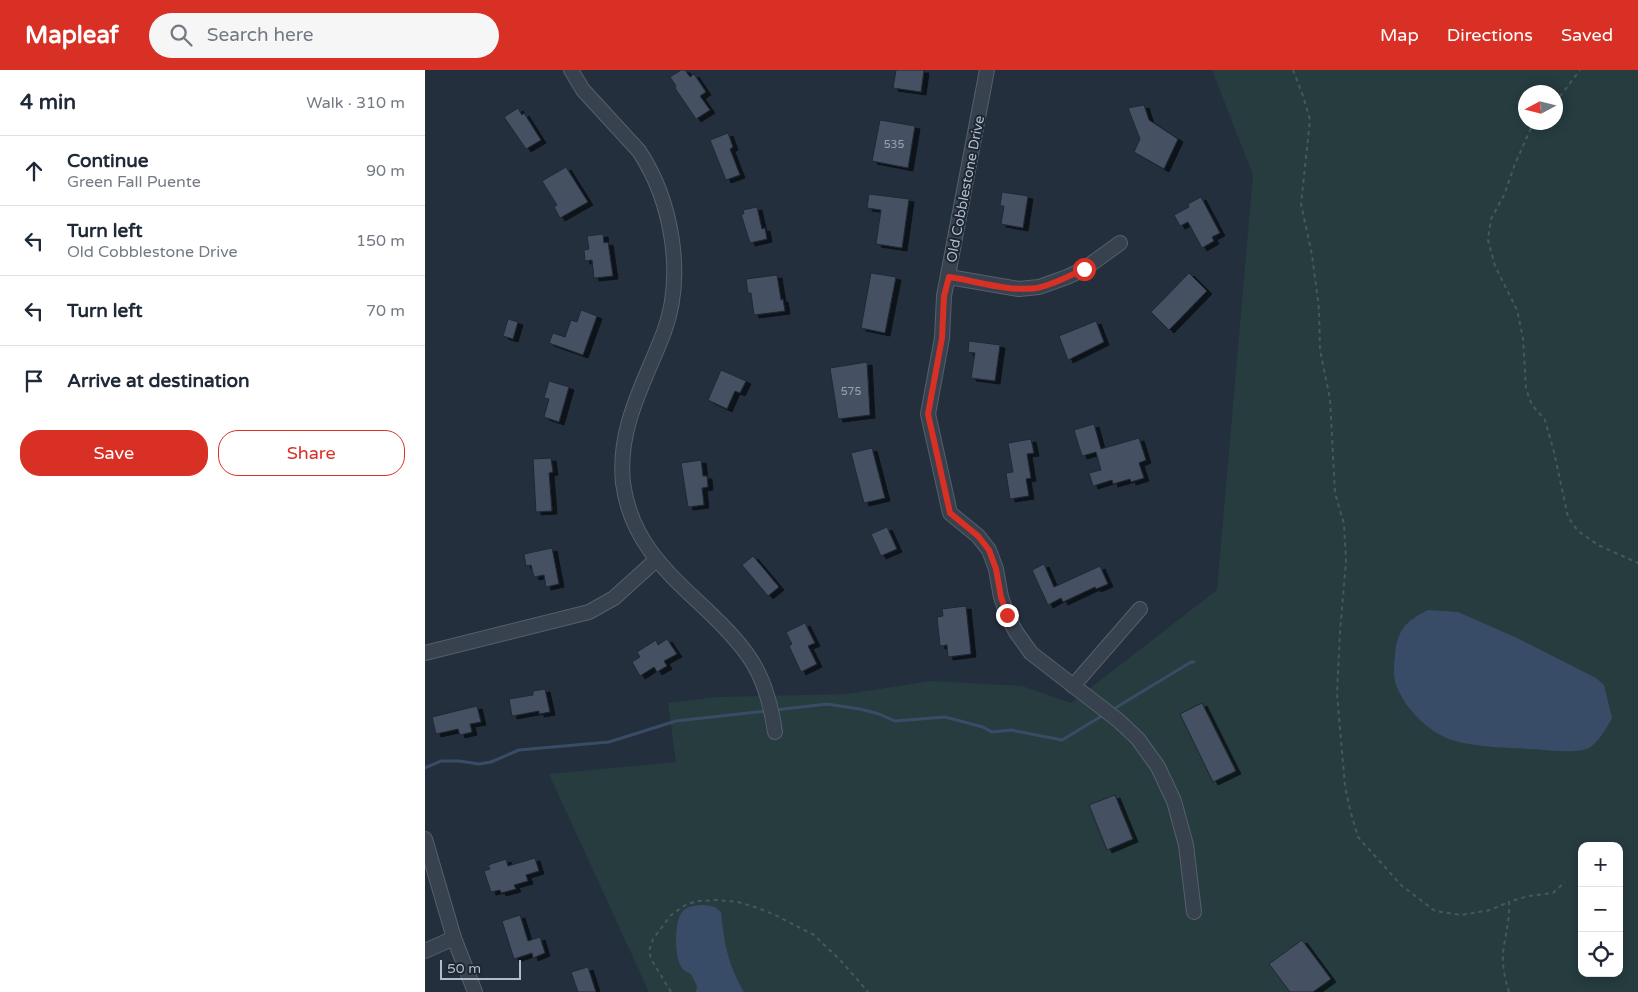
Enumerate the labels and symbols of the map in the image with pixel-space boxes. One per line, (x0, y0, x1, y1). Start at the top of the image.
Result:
north arrow (1518, 85, 1563, 130)
street label: Old Cobblestone Drive (943, 114, 988, 264)
house number: 535 (884, 138, 904, 151)
route start (1073, 258, 1096, 281)
house number: 575 (841, 385, 861, 398)
route end (996, 604, 1019, 627)
scale bar (440, 957, 521, 980)

